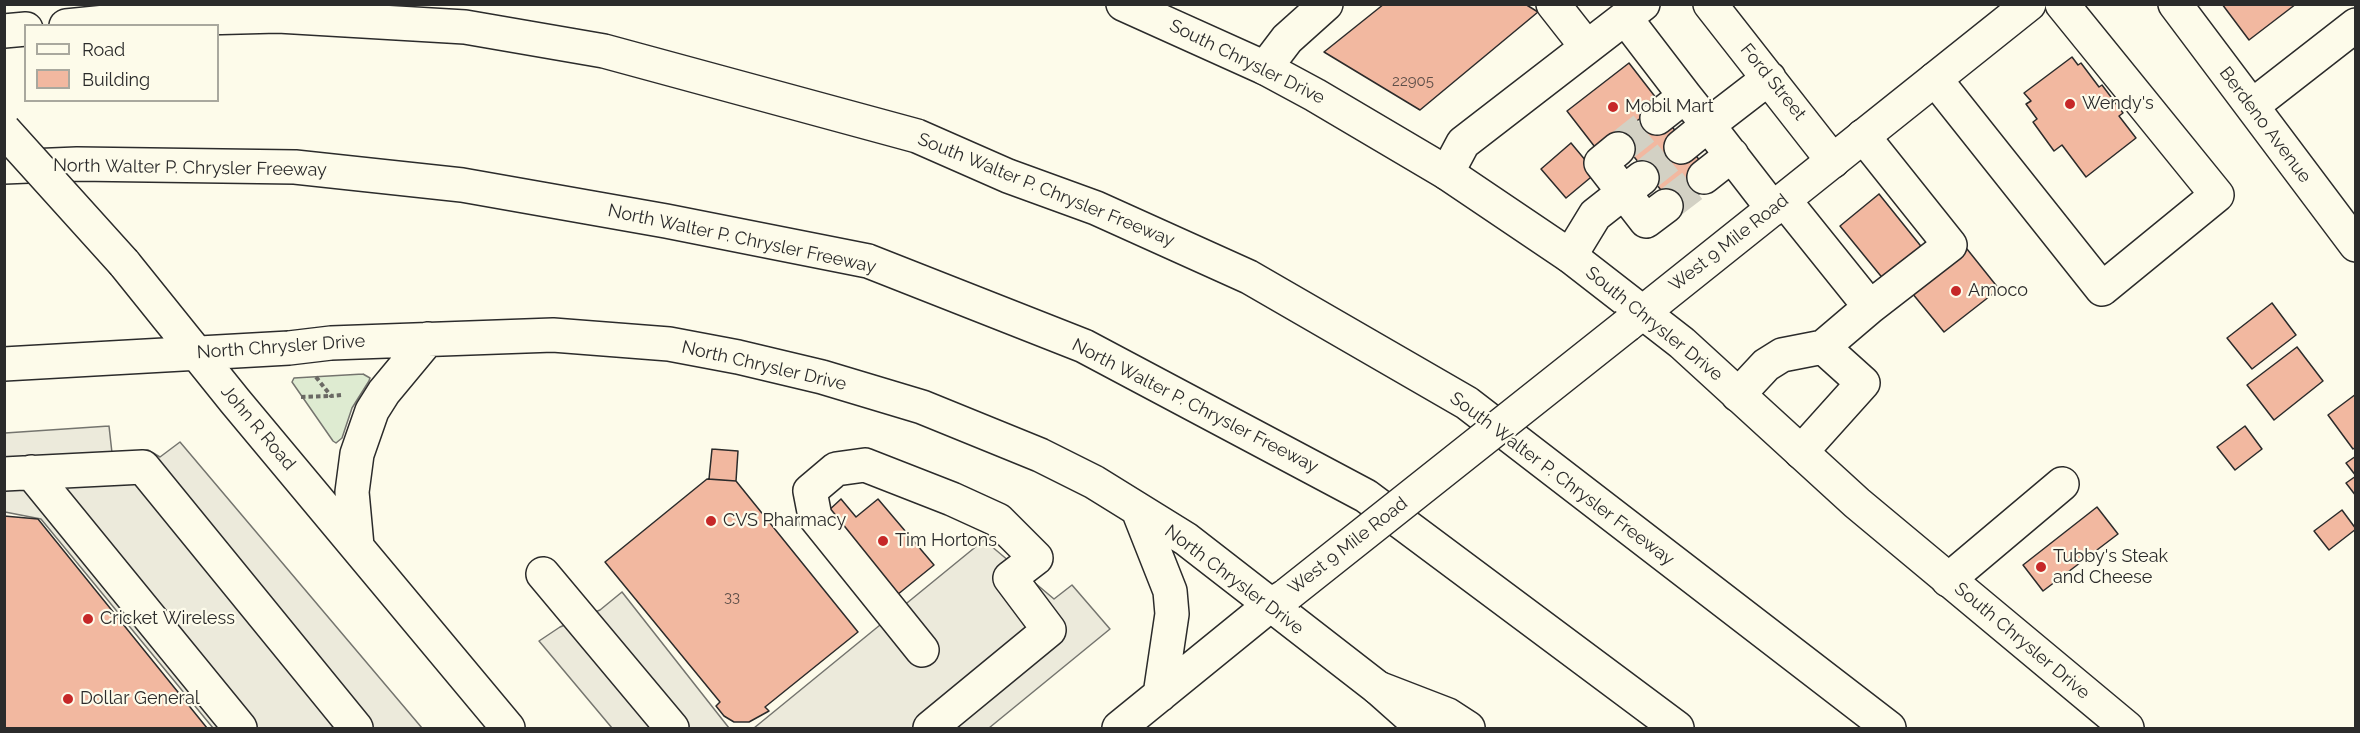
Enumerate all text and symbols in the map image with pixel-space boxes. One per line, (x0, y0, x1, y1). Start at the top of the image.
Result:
street label: South Chrysler Drive (1166, 15, 1328, 109)
legend (24, 24, 219, 102)
text: Road (82, 39, 125, 60)
street label: Ford Street (1736, 39, 1810, 125)
street label: Berdeno Avenue (2214, 63, 2316, 187)
text: Building (82, 69, 150, 90)
house number: 22905 (1392, 72, 1434, 90)
place label: Wendy's (2082, 93, 2154, 115)
place label: Mobil Mart (1625, 96, 1714, 118)
marker: Wendy's (2063, 97, 2077, 111)
marker: Mobil Mart (1606, 100, 1620, 114)
street label: South Walter P. Chrysler Freeway (914, 128, 1178, 252)
street label: North Walter P. Chrysler Freeway (53, 155, 327, 181)
street label: West 9 Mile Road (1665, 190, 1793, 296)
street label: North Walter P. Chrysler Freeway (606, 200, 878, 278)
street label: South Chrysler Drive (1581, 262, 1727, 386)
place label: Amoco (1968, 280, 2028, 302)
marker: Amoco (1949, 284, 1963, 298)
street label: North Chrysler Drive (196, 330, 366, 364)
street label: North Walter P. Chrysler Freeway (1068, 334, 1322, 478)
street label: North Chrysler Drive (679, 337, 849, 395)
street label: John R Road (216, 381, 300, 475)
street label: South Walter P. Chrysler Freeway (1446, 388, 1678, 570)
street label: West 9 Mile Road (1284, 493, 1412, 599)
place label: CVS Pharmacy (723, 510, 846, 532)
marker: CVS Pharmacy (704, 514, 718, 528)
street label: North Chrysler Drive (1160, 521, 1308, 639)
place label: Tim Hortons (895, 530, 997, 552)
marker: Tim Hortons (876, 534, 890, 548)
place label: Tubby's Steak and Cheese (2053, 546, 2168, 588)
marker: Tubby's Steak and Cheese (2034, 560, 2048, 574)
street label: South Chrysler Drive (1950, 578, 2094, 704)
house number: 33 (724, 588, 740, 606)
place label: Cricket Wireless (100, 608, 235, 630)
marker: Cricket Wireless (81, 612, 95, 626)
place label: Dollar General (80, 688, 200, 710)
marker: Dollar General (61, 692, 75, 706)

